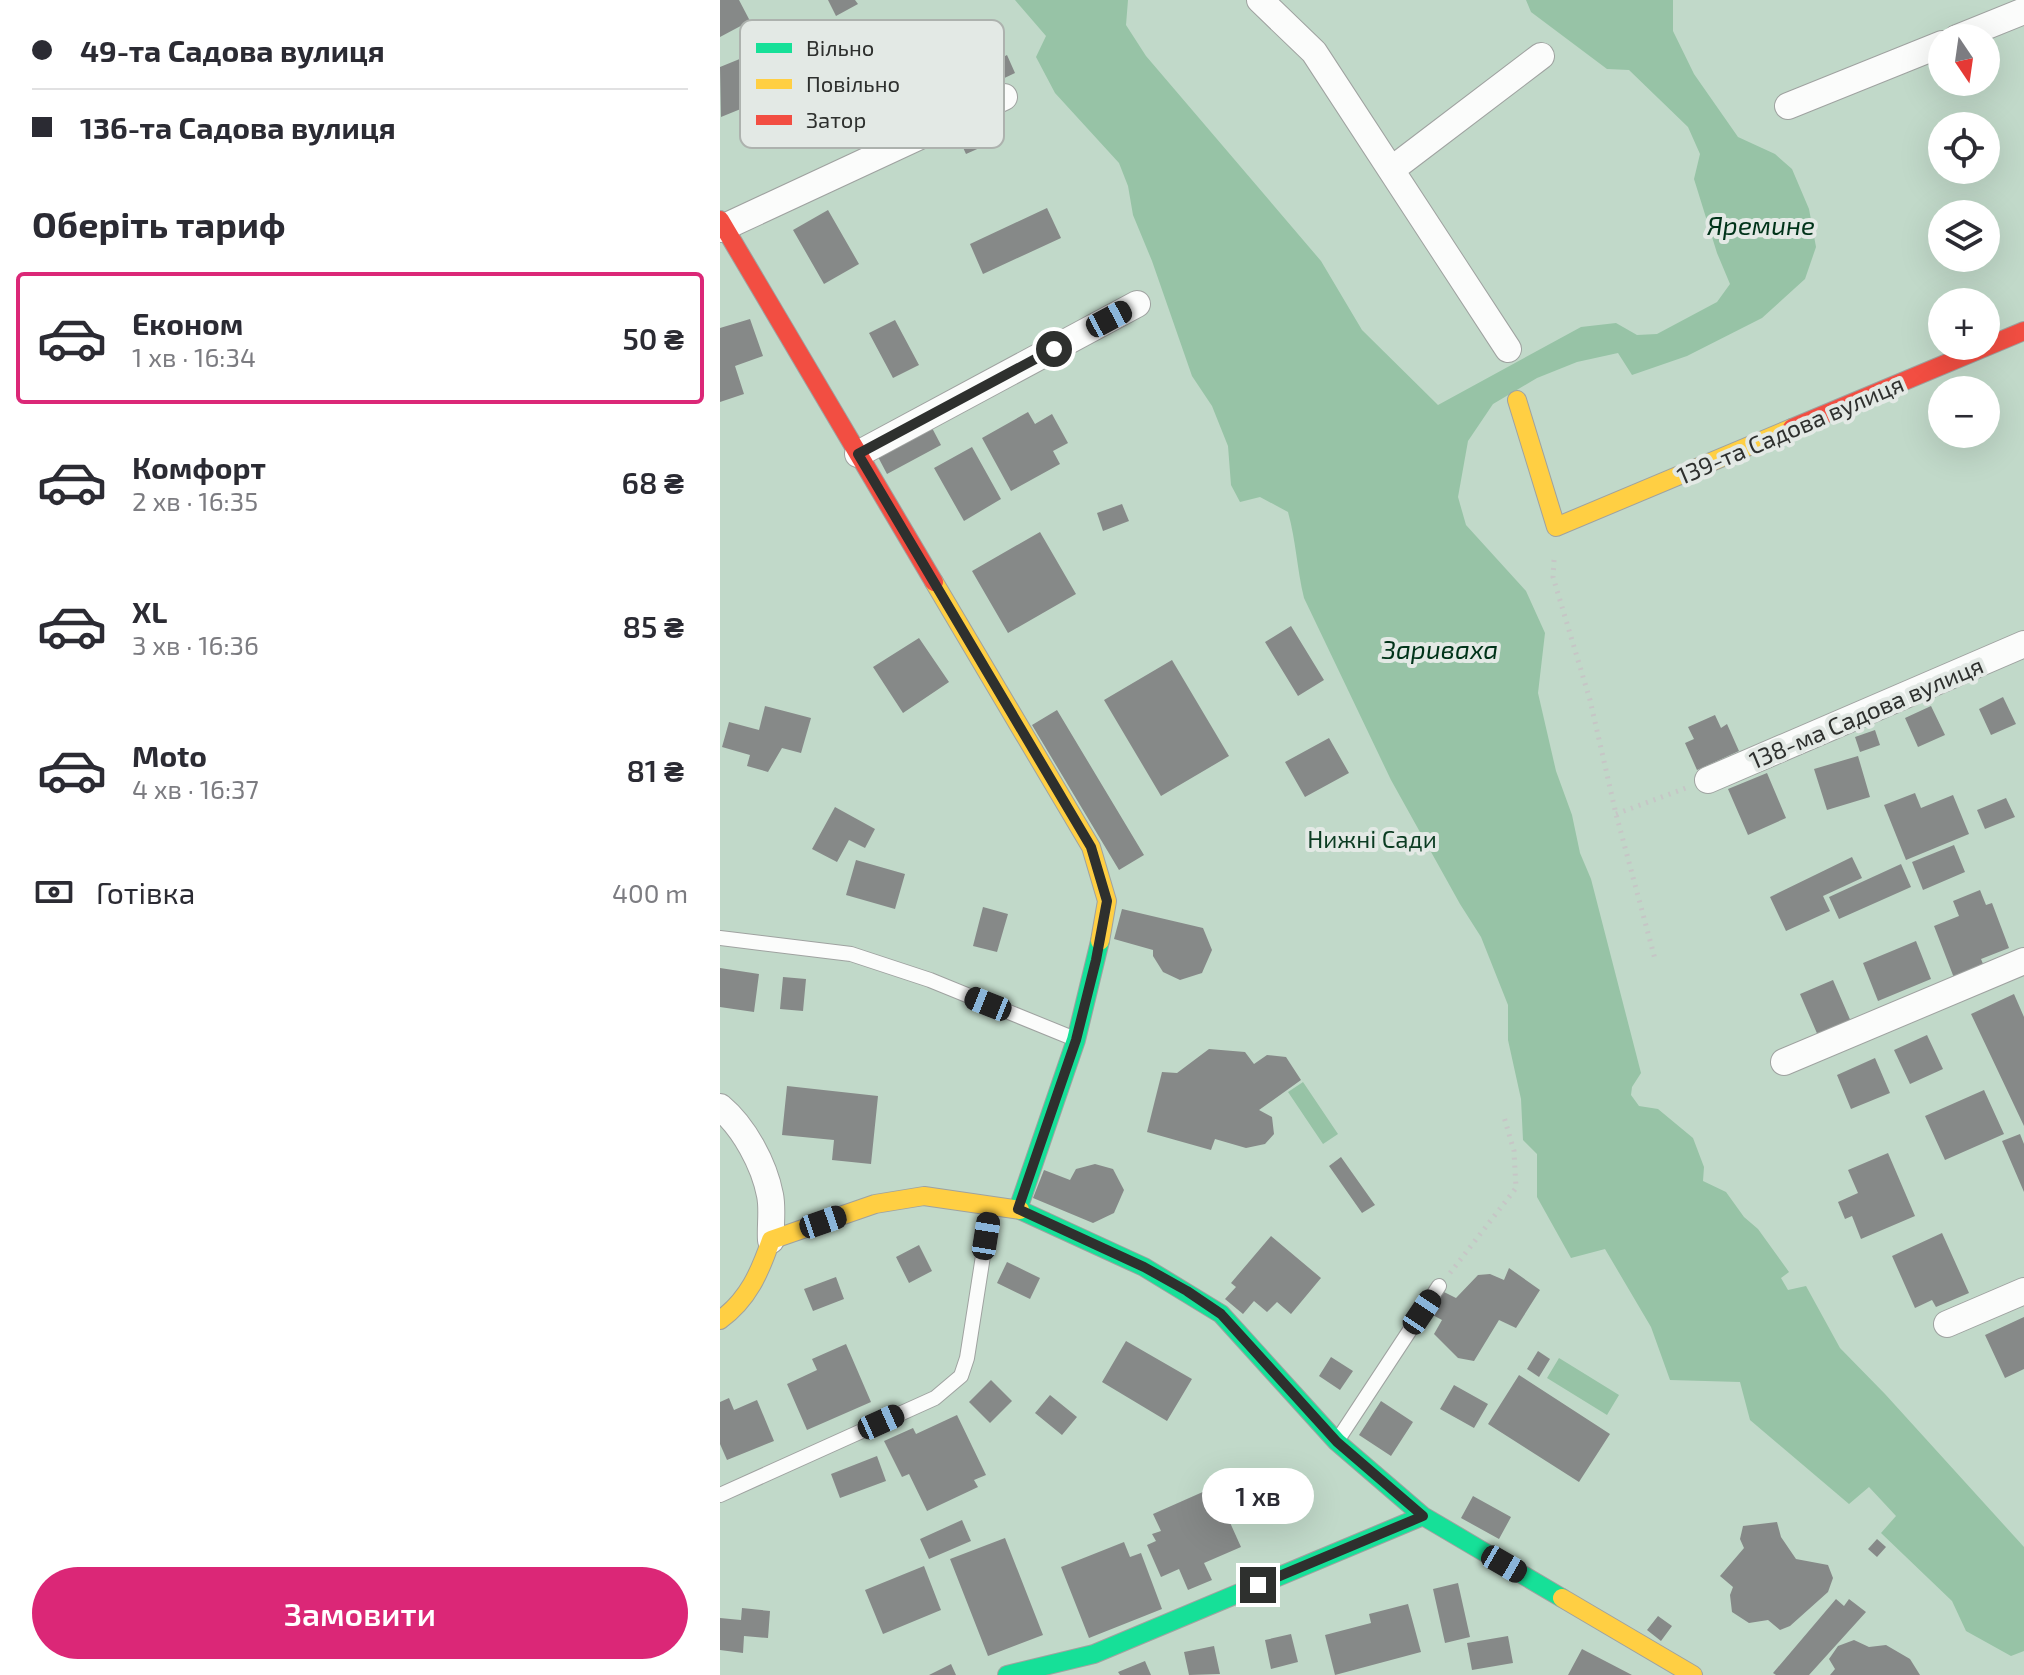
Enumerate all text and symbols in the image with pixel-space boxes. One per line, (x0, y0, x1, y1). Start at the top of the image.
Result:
legend (740, 20, 1004, 148)
north arrow (1928, 24, 2000, 96)
map controls (1928, 24, 2000, 448)
text: 49-та Садова вулиця (80, 32, 385, 68)
text: Вільно (806, 34, 874, 60)
text: Повільно (806, 70, 900, 96)
text: Затор (806, 106, 866, 132)
text: 136-та Садова вулиця (80, 109, 396, 145)
button: locate (1928, 112, 2000, 184)
button: layers (1928, 200, 2000, 272)
text: Оберіть тариф (32, 202, 286, 245)
water label: Яремине (1707, 209, 1815, 240)
button: + (1928, 288, 2000, 360)
car (1082, 297, 1136, 341)
icon: car (36, 302, 108, 374)
text: Економ (132, 305, 243, 341)
text: 50 ₴ (623, 320, 684, 356)
route start (1036, 331, 1072, 367)
text: 1 хв · 16:34 (132, 341, 256, 372)
street label: 139-та Садова вулиця (1672, 368, 1908, 491)
button: − (1928, 376, 2000, 448)
icon: car (36, 446, 108, 518)
text: Комфорт (132, 449, 266, 485)
text: 68 ₴ (621, 464, 684, 500)
text: 2 хв · 16:35 (132, 485, 258, 516)
icon: car (36, 590, 108, 662)
text: XL (132, 593, 167, 629)
text: 85 ₴ (623, 608, 684, 644)
text: 3 хв · 16:36 (132, 629, 259, 660)
water label: Зариваха (1381, 633, 1498, 664)
street label: 138-ма Садова вулиця (1745, 650, 1988, 775)
icon: car (36, 734, 108, 806)
text: Moto (132, 737, 207, 773)
text: 81 ₴ (626, 752, 684, 788)
text: 4 хв · 16:37 (132, 773, 259, 804)
park label: Нижні Сади (1307, 824, 1437, 853)
icon: cash (32, 870, 76, 914)
text: Готівка (96, 874, 195, 910)
text: 400 m (612, 877, 688, 908)
car (961, 984, 1015, 1024)
car (796, 1203, 850, 1241)
car (970, 1210, 1002, 1262)
car (1399, 1285, 1445, 1339)
car (854, 1401, 908, 1443)
callout: 1 хв (1202, 1469, 1314, 1525)
text: 1 хв (1235, 1480, 1281, 1511)
car (1477, 1542, 1531, 1586)
button: Замовити (32, 1567, 688, 1659)
route end (1240, 1567, 1276, 1603)

